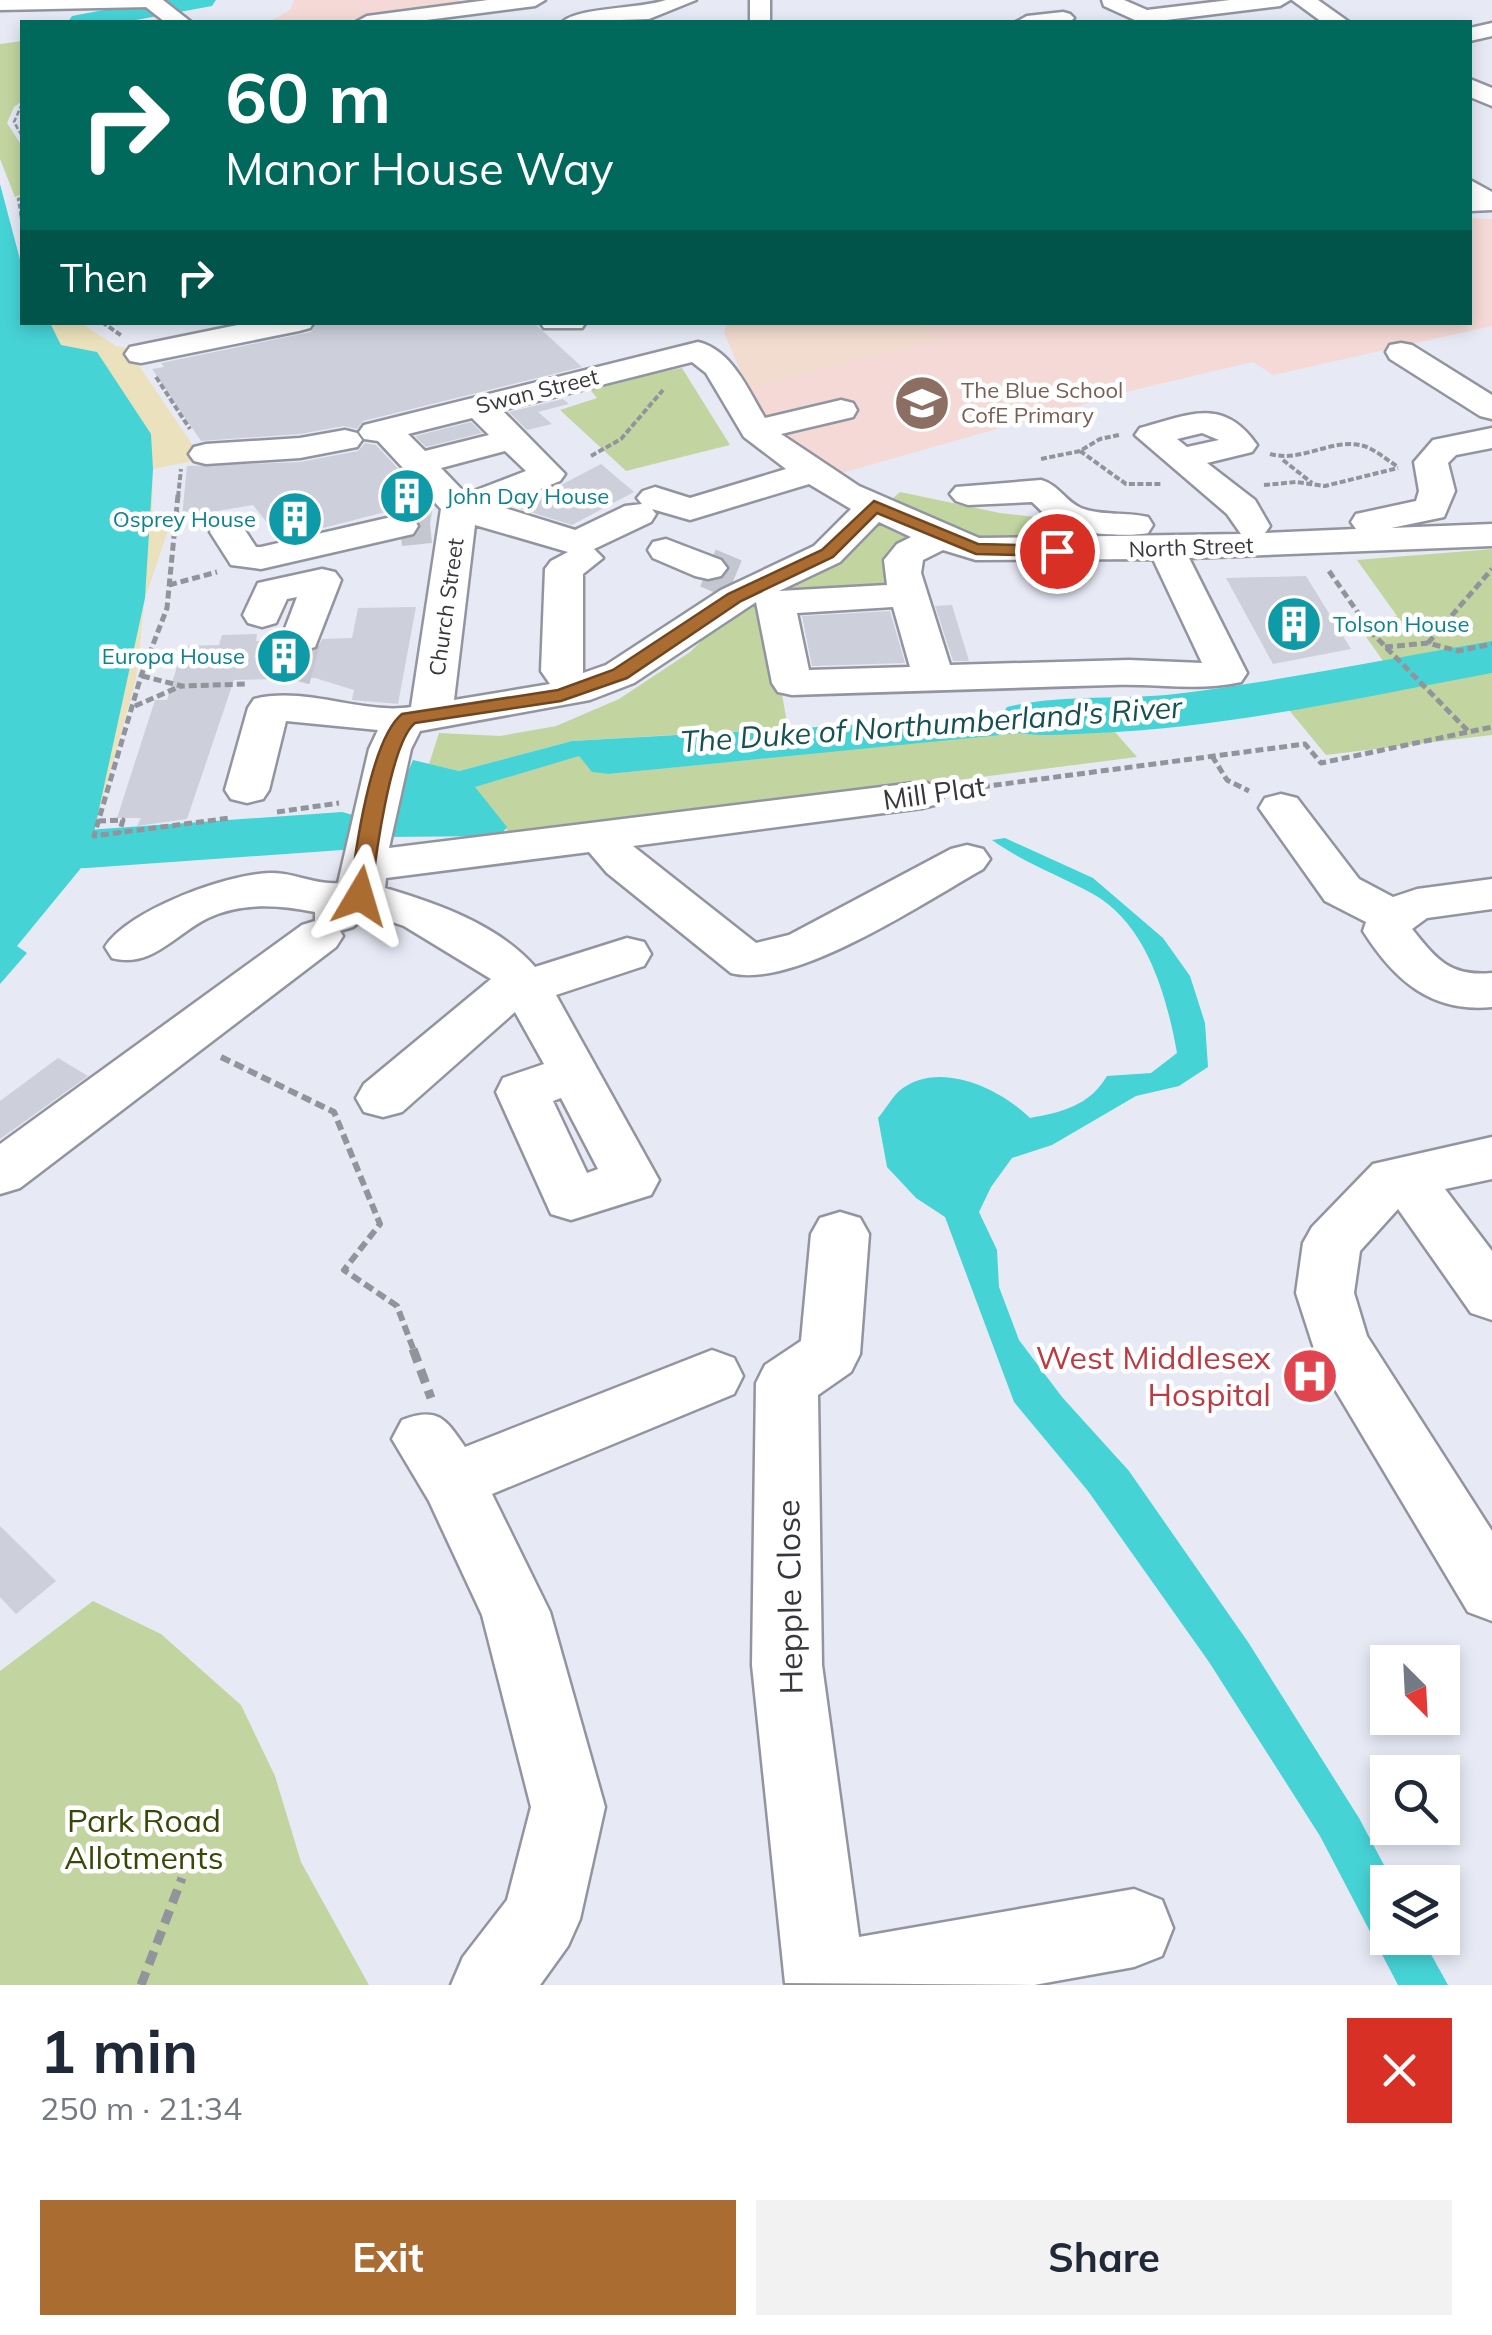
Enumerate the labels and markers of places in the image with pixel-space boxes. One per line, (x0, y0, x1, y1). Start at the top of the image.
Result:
school or university icon: The Blue School CofE Primary (892, 373, 952, 433)
place label: The Blue School CofE Primary (961, 376, 1123, 429)
building icon: John Day House (377, 466, 437, 526)
place label: John Day House (446, 482, 609, 510)
building icon: Osprey House (265, 489, 325, 549)
place label: Osprey House (113, 505, 256, 533)
pin (1015, 509, 1100, 594)
building icon: Tolson House (1264, 594, 1324, 654)
place label: Tolson House (1333, 610, 1470, 638)
building icon: Europa House (254, 626, 314, 686)
place label: Europa House (102, 642, 245, 670)
place label: West Middlesex Hospital (1036, 1337, 1271, 1414)
hospital icon: West Middlesex Hospital (1280, 1346, 1340, 1406)

